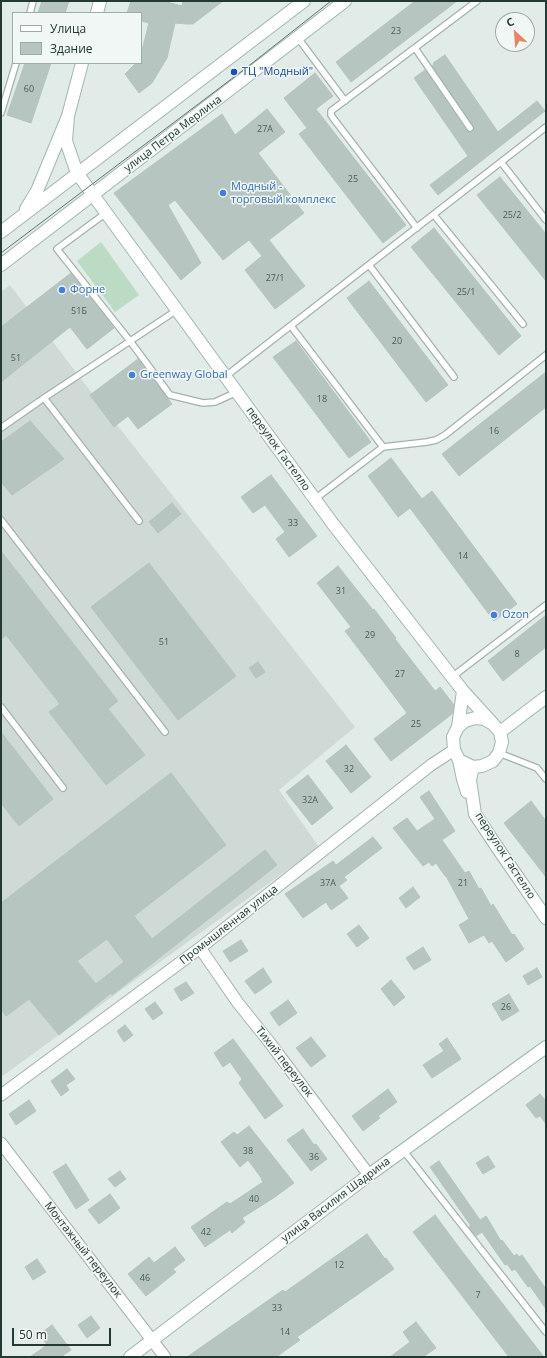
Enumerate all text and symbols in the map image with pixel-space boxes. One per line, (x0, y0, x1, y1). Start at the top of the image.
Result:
legend (12, 12, 142, 64)
north arrow (495, 12, 535, 52)
text: С (504, 13, 516, 30)
text: Улица (50, 20, 86, 37)
house number: 23 (391, 26, 401, 36)
text: Здание (50, 40, 93, 57)
place label: ТЦ "Модный" (242, 65, 313, 79)
marker: ТЦ "Модный" (229, 67, 239, 77)
house number: 60 (24, 84, 34, 94)
street label: улица Петра Мерлина (122, 93, 224, 175)
house number: 27А (257, 124, 273, 134)
house number: 25 (348, 174, 358, 184)
place label: Модный - торговый комплекс (231, 180, 336, 206)
marker: Модный - торговый комплекс (218, 188, 228, 198)
house number: 25/2 (503, 210, 521, 220)
house number: 27/1 (266, 273, 284, 283)
place label: Форне (70, 283, 105, 297)
marker: Форне (57, 285, 67, 295)
house number: 25/1 (457, 287, 475, 297)
house number: 51Б (71, 306, 87, 316)
house number: 20 (392, 336, 402, 346)
house number: 51 (11, 353, 21, 363)
place label: Greenway Global (140, 368, 228, 382)
marker: Greenway Global (127, 370, 137, 380)
house number: 18 (317, 394, 327, 404)
street label: переулок Гастелло (243, 404, 313, 494)
house number: 16 (489, 426, 499, 436)
house number: 33 (288, 518, 298, 528)
house number: 14 (458, 551, 468, 561)
house number: 31 (336, 586, 346, 596)
place label: Ozon (502, 608, 529, 622)
marker: Ozon (489, 610, 499, 620)
house number: 29 (365, 630, 375, 640)
house number: 51 (159, 637, 169, 647)
house number: 8 (514, 649, 520, 659)
house number: 27 (395, 669, 405, 679)
house number: 25 (411, 719, 421, 729)
house number: 32 (344, 764, 354, 774)
house number: 32А (302, 795, 318, 805)
street label: переулок Гастелло (472, 810, 538, 902)
house number: 37А (320, 878, 336, 888)
house number: 21 (458, 878, 468, 888)
street label: Промышленная улица (177, 883, 281, 967)
house number: 26 (501, 1002, 511, 1012)
street label: Тихий переулок (252, 1024, 316, 1100)
house number: 38 (243, 1146, 253, 1156)
house number: 36 (309, 1152, 319, 1162)
street label: улица Василия Шадрина (279, 1155, 393, 1245)
house number: 40 (249, 1194, 259, 1204)
street label: Монтажный переулок (41, 1199, 125, 1301)
house number: 42 (201, 1227, 211, 1237)
house number: 12 (334, 1260, 344, 1270)
house number: 46 (140, 1273, 150, 1283)
house number: 7 (475, 1290, 481, 1300)
house number: 33 (272, 1303, 282, 1313)
scale bar (14, 1320, 113, 1346)
text: 50 m (19, 1326, 47, 1343)
house number: 14 (280, 1327, 290, 1337)

